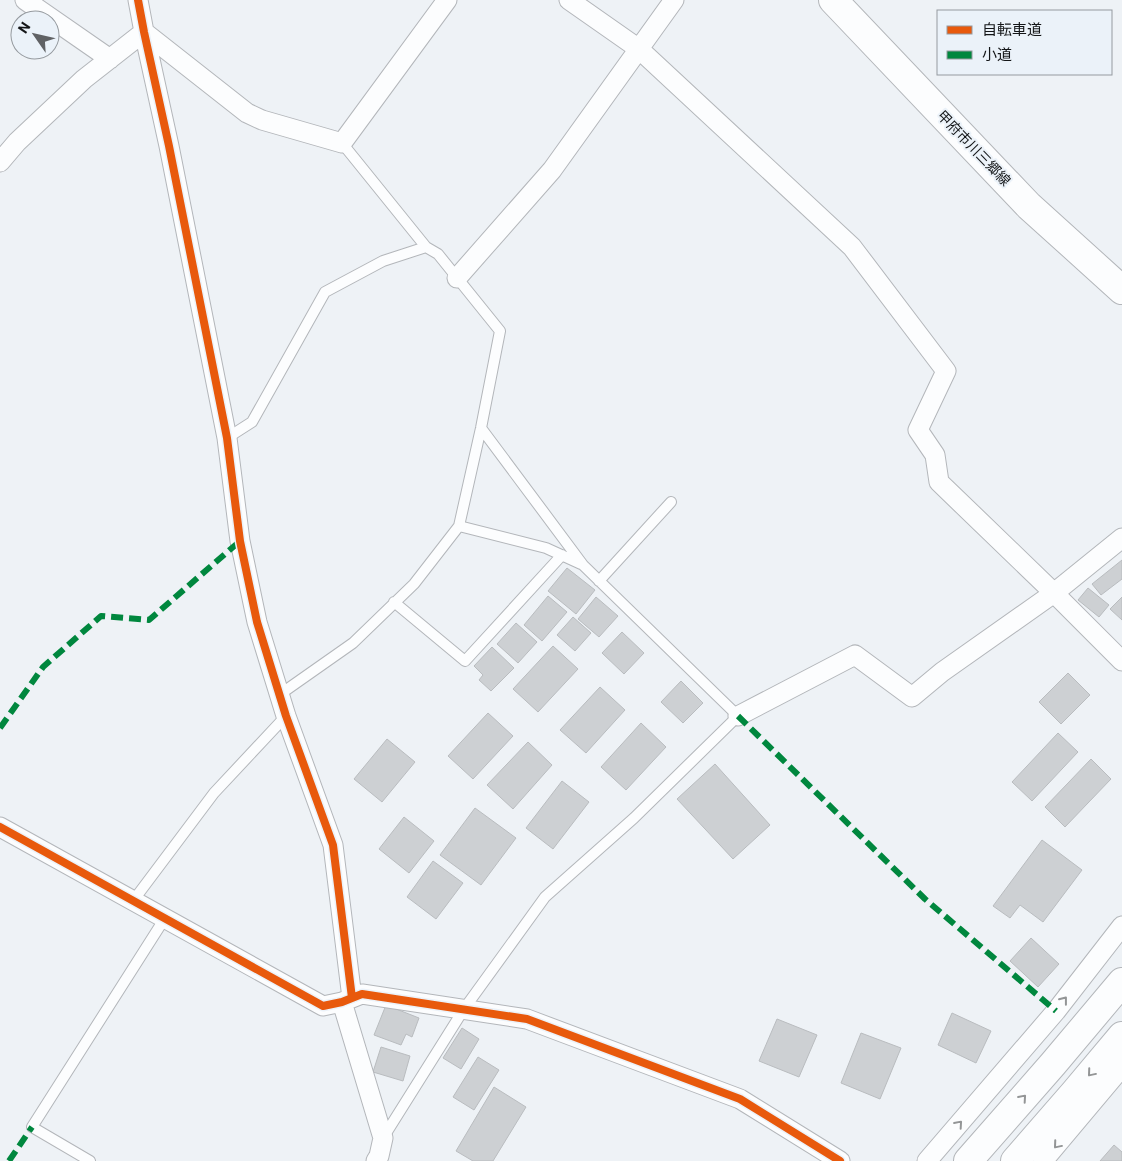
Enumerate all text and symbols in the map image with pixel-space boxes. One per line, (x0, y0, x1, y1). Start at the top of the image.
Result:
north arrow (10, 10, 60, 60)
legend (937, 10, 1112, 75)
text: N (15, 19, 34, 36)
text: 自転車道 (982, 21, 1042, 39)
text: 小道 (982, 46, 1012, 64)
street label: 甲府市川三郷線 (934, 107, 1014, 189)
one-way arrow (1058, 997, 1067, 1006)
one-way arrow (1087, 1068, 1096, 1077)
one-way arrow (1017, 1095, 1026, 1104)
one-way arrow (953, 1121, 961, 1130)
one-way arrow (1054, 1139, 1063, 1148)

